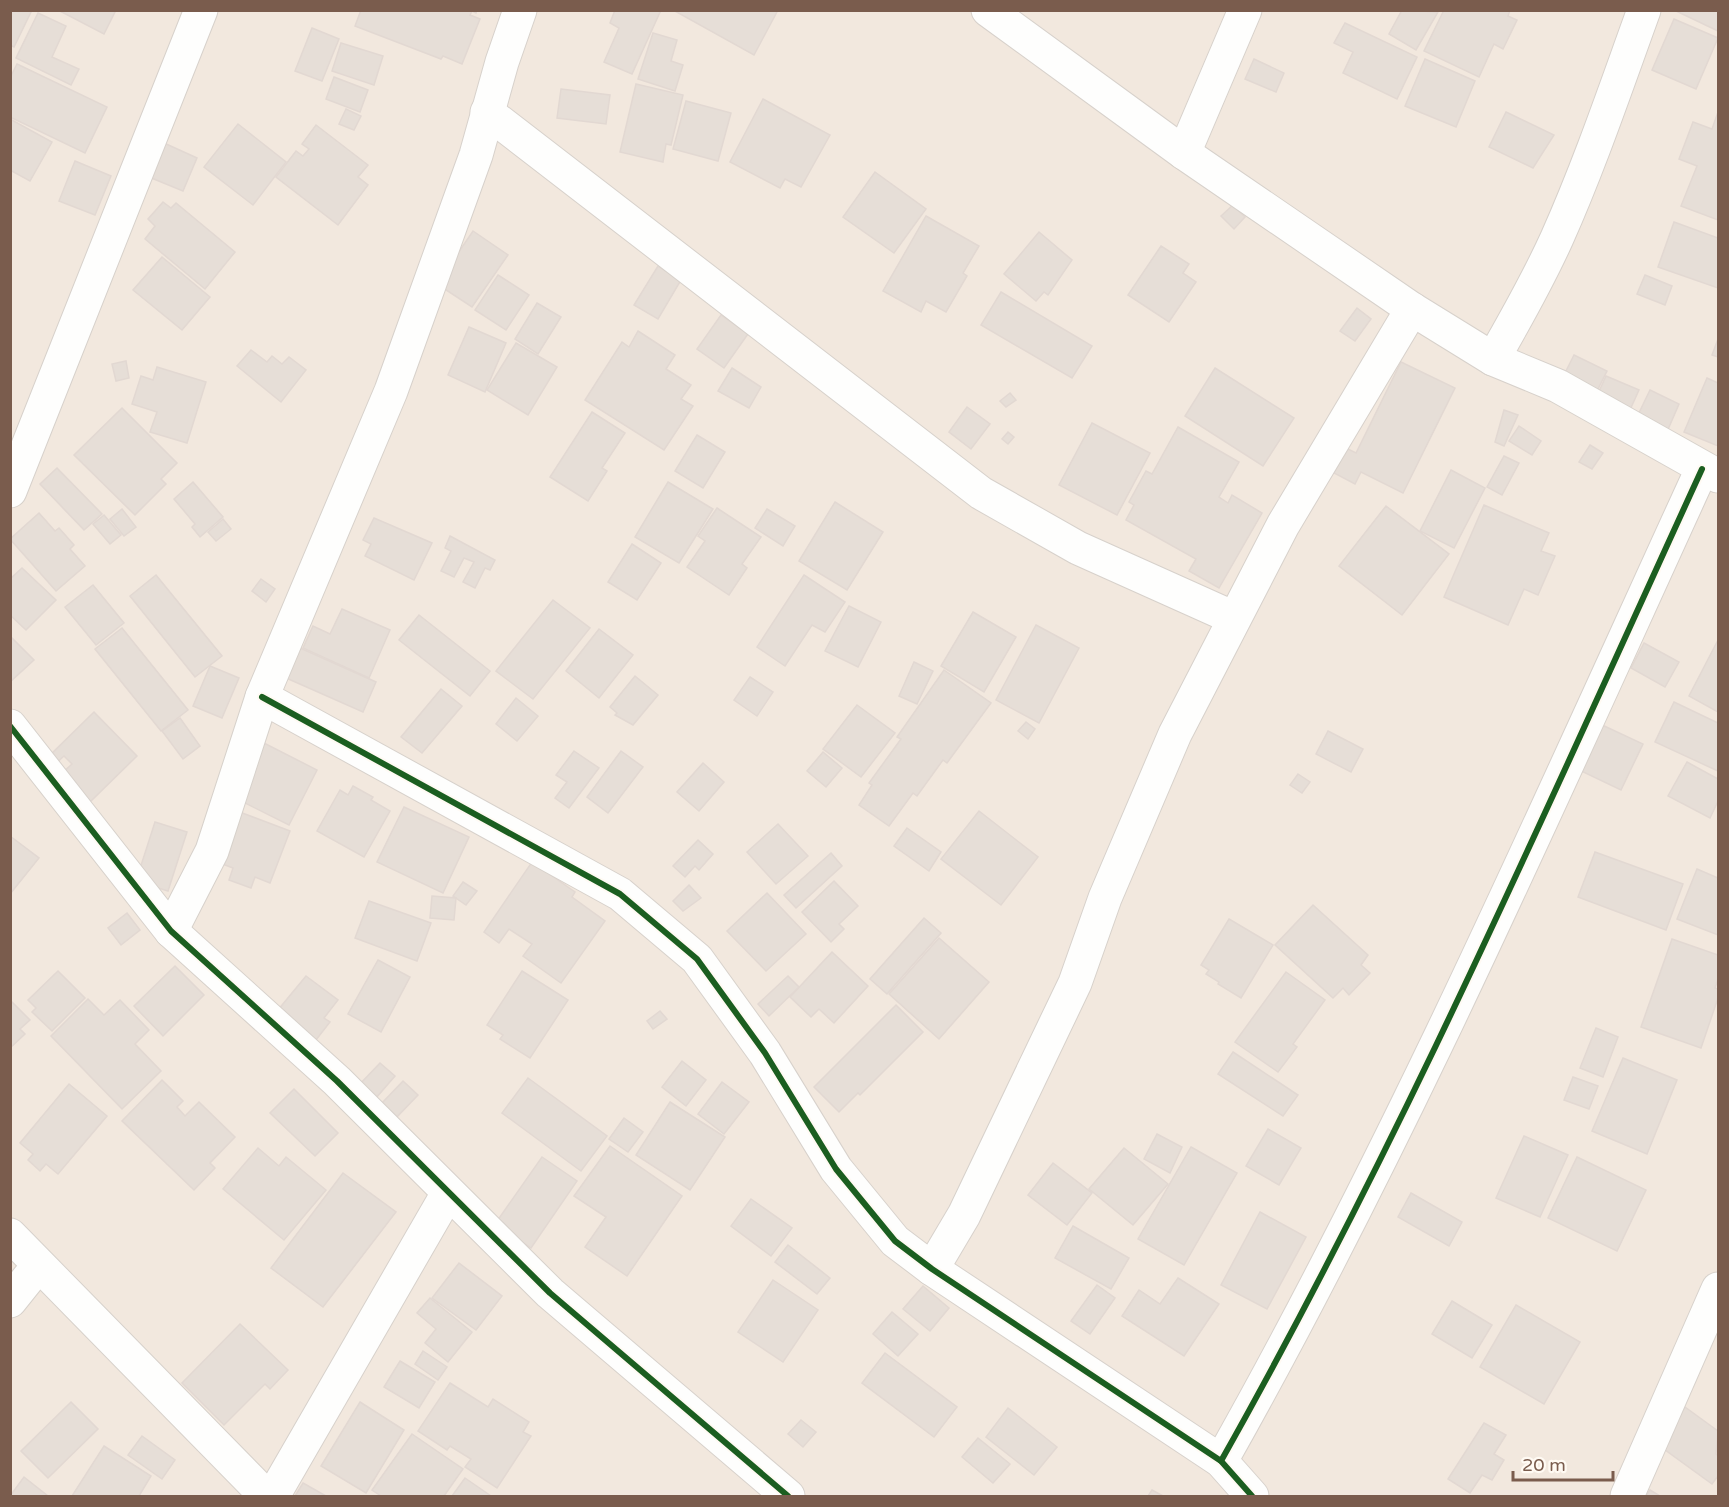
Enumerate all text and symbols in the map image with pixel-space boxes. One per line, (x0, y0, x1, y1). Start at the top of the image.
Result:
scale bar (1513, 1444, 1614, 1482)
text: 20 m (1522, 1454, 1566, 1476)

